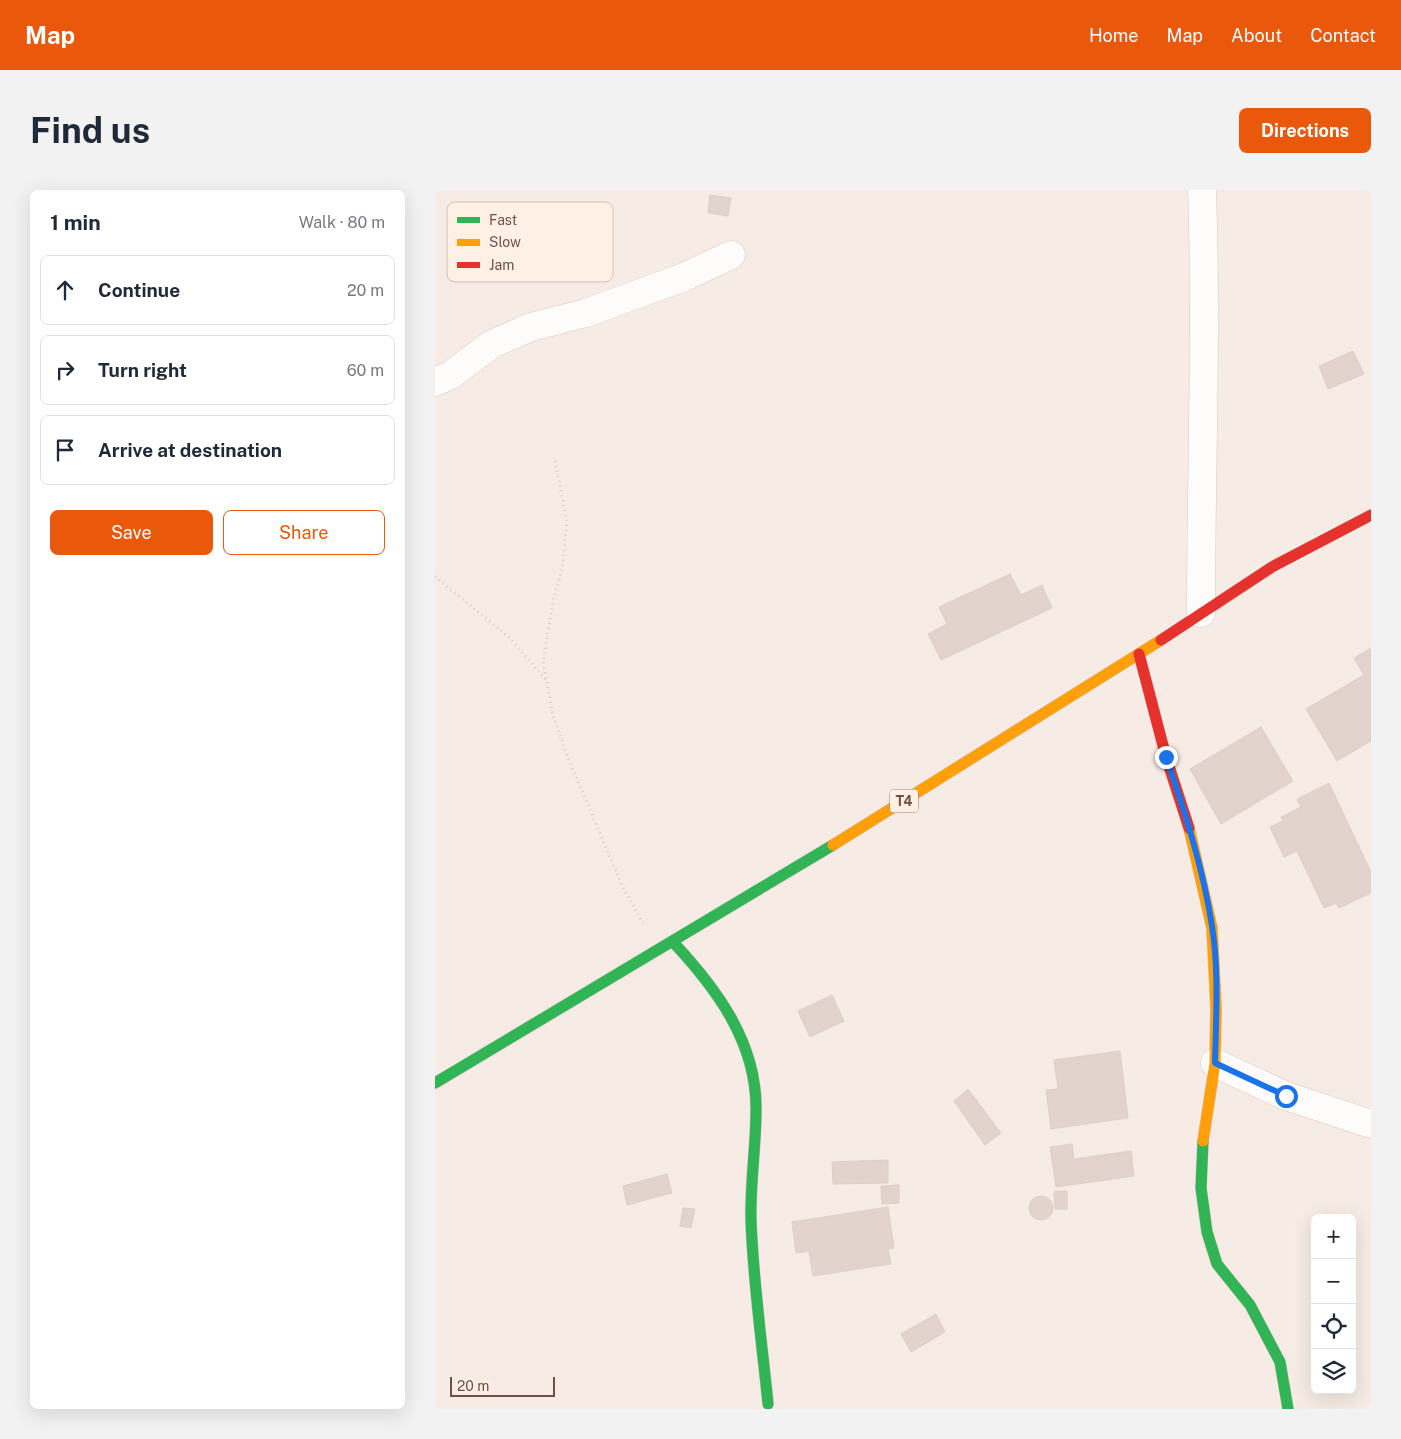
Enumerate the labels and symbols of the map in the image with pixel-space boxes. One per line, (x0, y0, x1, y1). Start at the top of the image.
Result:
legend (447, 202, 613, 282)
text: Fast (489, 212, 517, 228)
text: Slow (489, 234, 521, 250)
text: Jam (489, 257, 514, 273)
route end (1155, 746, 1178, 769)
road number: T4 (890, 790, 918, 812)
route start (1275, 1085, 1298, 1108)
scale bar (450, 1374, 555, 1397)

